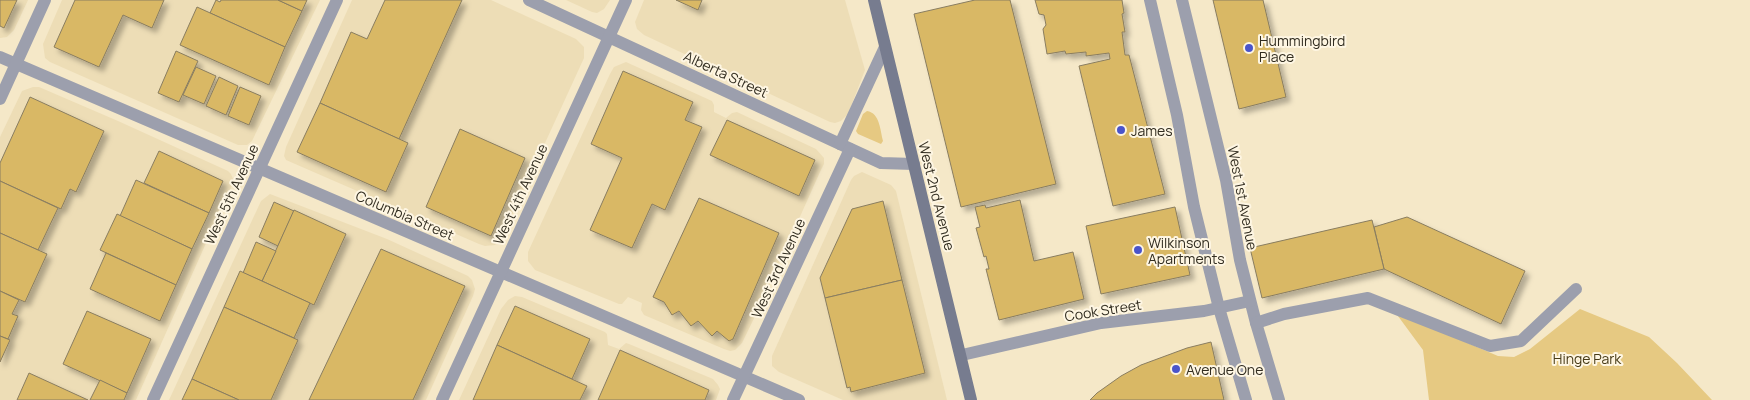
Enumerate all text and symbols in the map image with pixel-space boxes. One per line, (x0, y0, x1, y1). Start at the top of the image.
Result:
place label: Hummingbird Place (1259, 31, 1345, 66)
marker: Hummingbird Place (1243, 42, 1255, 54)
street label: Alberta Street (681, 46, 772, 102)
place label: James (1131, 121, 1173, 140)
marker: James (1115, 124, 1127, 136)
street label: West 2nd Avenue (914, 140, 960, 252)
street label: West 5th Avenue (199, 141, 263, 247)
street label: West 4th Avenue (488, 141, 552, 247)
street label: West 1st Avenue (1224, 144, 1262, 252)
street label: Columbia Street (353, 186, 457, 244)
street label: West 3rd Avenue (747, 215, 809, 321)
place label: Wilkinson Apartments (1148, 233, 1225, 268)
marker: Wilkinson Apartments (1132, 244, 1144, 256)
street label: Cook Street (1063, 294, 1143, 325)
park label: Hinge Park (1553, 349, 1622, 368)
place label: Avenue One (1186, 360, 1263, 379)
marker: Avenue One (1170, 363, 1182, 375)

